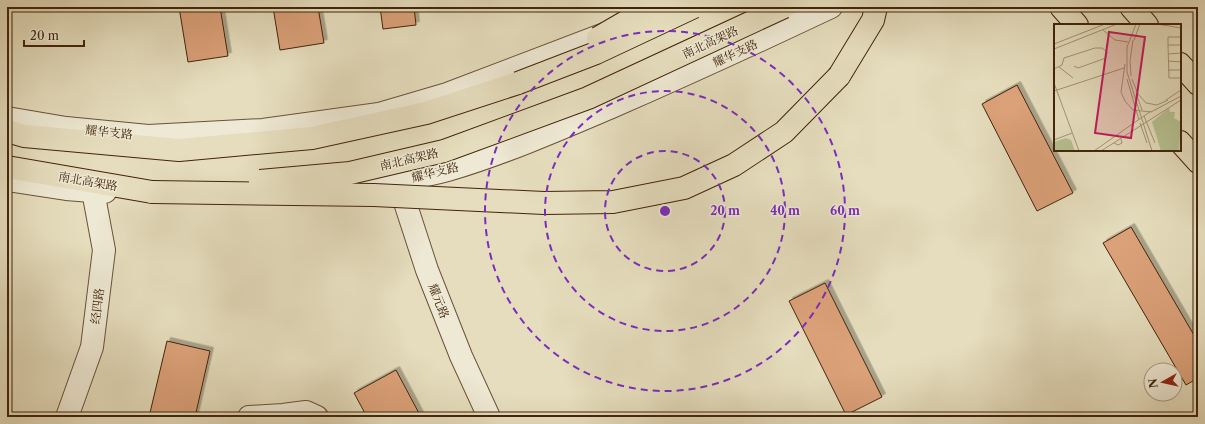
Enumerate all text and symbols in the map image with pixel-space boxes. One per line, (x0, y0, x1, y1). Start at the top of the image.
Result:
scale bar (24, 22, 84, 48)
street label: 南北高架路 (680, 23, 740, 61)
inset map (1054, 24, 1181, 151)
text: 20 m (30, 28, 59, 43)
street label: 耀华支路 (710, 36, 760, 70)
street label: 耀华支路 (84, 122, 134, 142)
street label: 南北高架路 (378, 145, 440, 173)
street label: 耀华支路 (410, 159, 460, 185)
street label: 南北高架路 (57, 168, 119, 194)
text: 20 m (710, 203, 740, 218)
text: 40 m (770, 203, 800, 218)
text: 60 m (830, 203, 860, 218)
centre of rings (658, 204, 672, 218)
street label: 耀元路 (426, 282, 452, 320)
street label: 经四路 (87, 287, 107, 325)
north arrow (1143, 362, 1183, 402)
text: N (1145, 377, 1161, 389)

